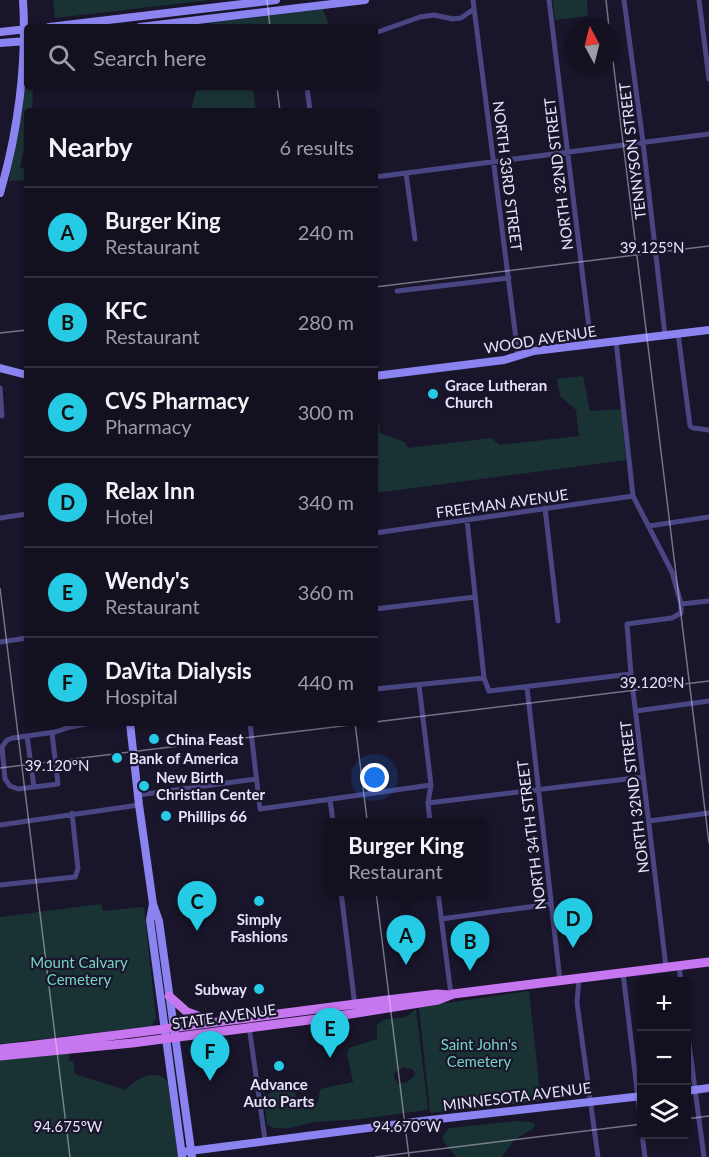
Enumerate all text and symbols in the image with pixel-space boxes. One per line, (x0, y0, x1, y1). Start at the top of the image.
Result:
north arrow (565, 18, 619, 72)
search box (24, 24, 378, 90)
icon: search (45, 41, 78, 74)
text: Search here (93, 44, 206, 71)
street label: TENNYSON STREET (615, 82, 649, 220)
street label: NORTH 32ND STREET (540, 97, 576, 251)
street label: NORTH 33RD STREET (490, 100, 526, 252)
text: Nearby (48, 131, 133, 163)
text: 6 results (279, 135, 354, 159)
text: Burger King (105, 207, 221, 234)
text: A (61, 220, 74, 244)
text: 240 m (298, 220, 354, 244)
text: Restaurant (105, 234, 200, 258)
text: 39.125°N (620, 238, 684, 256)
text: KFC (105, 297, 147, 324)
text: B (61, 310, 74, 334)
text: 280 m (298, 310, 354, 334)
street label: WOOD AVENUE (483, 321, 597, 357)
text: Restaurant (105, 324, 200, 348)
place label: Grace Lutheran Church (445, 376, 547, 411)
text: CVS Pharmacy (105, 387, 249, 414)
marker: Grace Lutheran Church (426, 387, 440, 401)
text: C (61, 400, 74, 424)
text: 300 m (298, 400, 354, 424)
text: Pharmacy (105, 414, 192, 438)
text: Relax Inn (105, 477, 195, 504)
street label: FREEMAN AVENUE (435, 485, 569, 521)
text: D (60, 490, 75, 514)
text: 340 m (298, 490, 354, 514)
text: Hotel (105, 504, 154, 528)
text: Wendy's (105, 567, 189, 594)
text: E (62, 580, 73, 604)
text: 360 m (298, 580, 354, 604)
text: Restaurant (105, 594, 200, 618)
text: DaVita Dialysis (105, 657, 252, 684)
text: F (62, 670, 73, 694)
text: 440 m (298, 670, 354, 694)
text: 39.120°N (620, 673, 684, 691)
text: Hospital (105, 684, 178, 708)
street label: NORTH 32ND STREET (616, 720, 652, 874)
place label: China Feast (166, 730, 244, 748)
marker: China Feast (147, 732, 161, 746)
place label: Bank of America (129, 749, 238, 767)
marker: Bank of America (110, 751, 124, 765)
text: 39.120°N (25, 756, 89, 774)
street label: NORTH 34TH STREET (513, 759, 549, 911)
your location (360, 763, 389, 792)
place label: New Birth Christian Center (156, 768, 265, 803)
marker: New Birth Christian Center (137, 779, 151, 793)
place label: Phillips 66 (178, 807, 247, 825)
marker: Phillips 66 (159, 809, 173, 823)
popup (325, 818, 487, 896)
text: Burger King (348, 832, 464, 859)
text: Restaurant (348, 859, 443, 883)
pin: C (178, 882, 216, 931)
marker: Simply Fashions (252, 894, 266, 908)
pin: D (554, 898, 592, 948)
place label: Simply Fashions (230, 910, 288, 945)
pin: A (386, 916, 426, 965)
pin: B (450, 922, 490, 971)
park label: Mount Calvary Cemetery (30, 953, 128, 988)
map controls (637, 977, 691, 1139)
button: + (637, 977, 691, 1031)
place label: Subway (195, 980, 247, 998)
marker: Subway (252, 982, 266, 996)
street label: STATE AVENUE (171, 1000, 277, 1032)
pin: E (310, 1008, 350, 1058)
button: − (637, 1031, 691, 1085)
pin: F (190, 1032, 230, 1081)
park label: Saint John's Cemetery (441, 1035, 517, 1070)
marker: Advance Auto Parts (272, 1059, 286, 1073)
place label: Advance Auto Parts (243, 1075, 315, 1110)
street label: MINNESOTA AVENUE (442, 1078, 592, 1114)
button: layers (637, 1085, 691, 1139)
text: 94.675°W (34, 1117, 103, 1135)
text: 94.670°W (373, 1117, 442, 1135)

